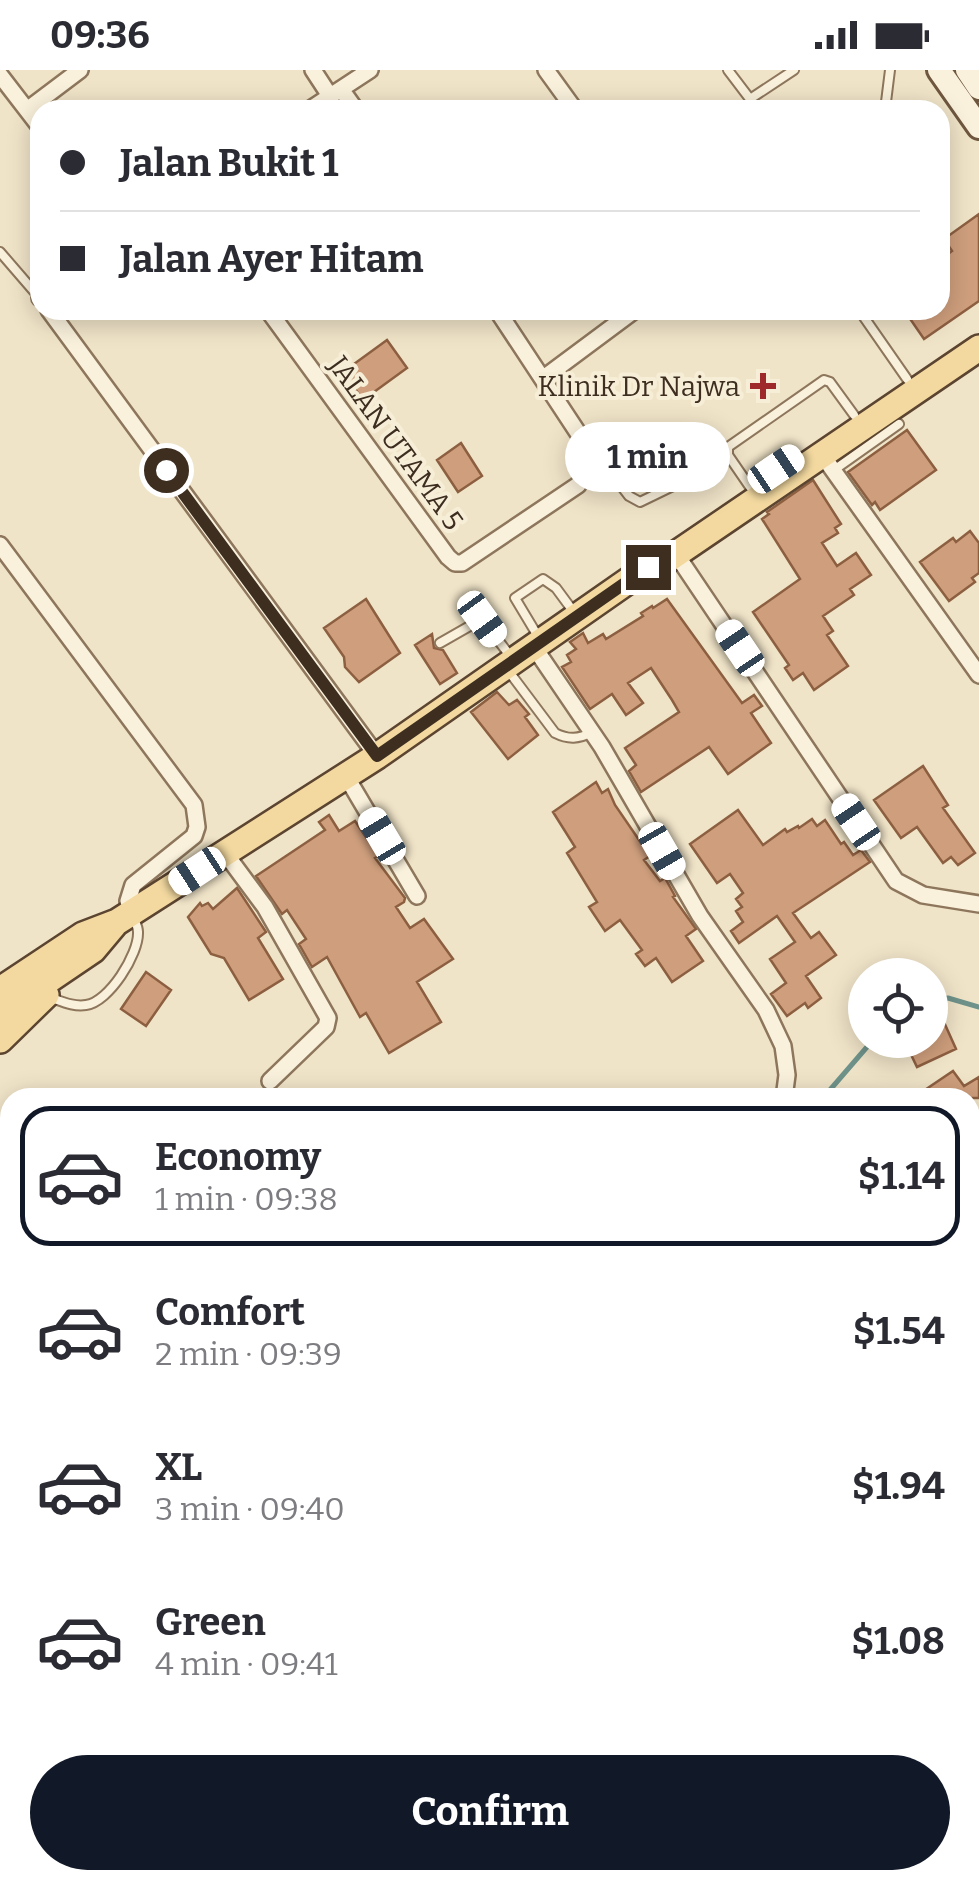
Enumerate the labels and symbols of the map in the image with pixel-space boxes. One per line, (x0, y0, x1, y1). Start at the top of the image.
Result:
street label: JALAN UTAMA 5 (321, 349, 470, 536)
place label: Klinik Dr Najwa (538, 370, 740, 403)
marker: Klinik Dr Najwa (750, 373, 776, 399)
callout: 1 min (566, 422, 730, 492)
car (743, 440, 809, 498)
route start (144, 448, 189, 493)
route end (626, 545, 671, 590)
car (452, 586, 512, 652)
car (711, 615, 769, 681)
car (827, 789, 885, 855)
car (354, 803, 410, 869)
car (634, 818, 690, 884)
car (164, 842, 230, 900)

